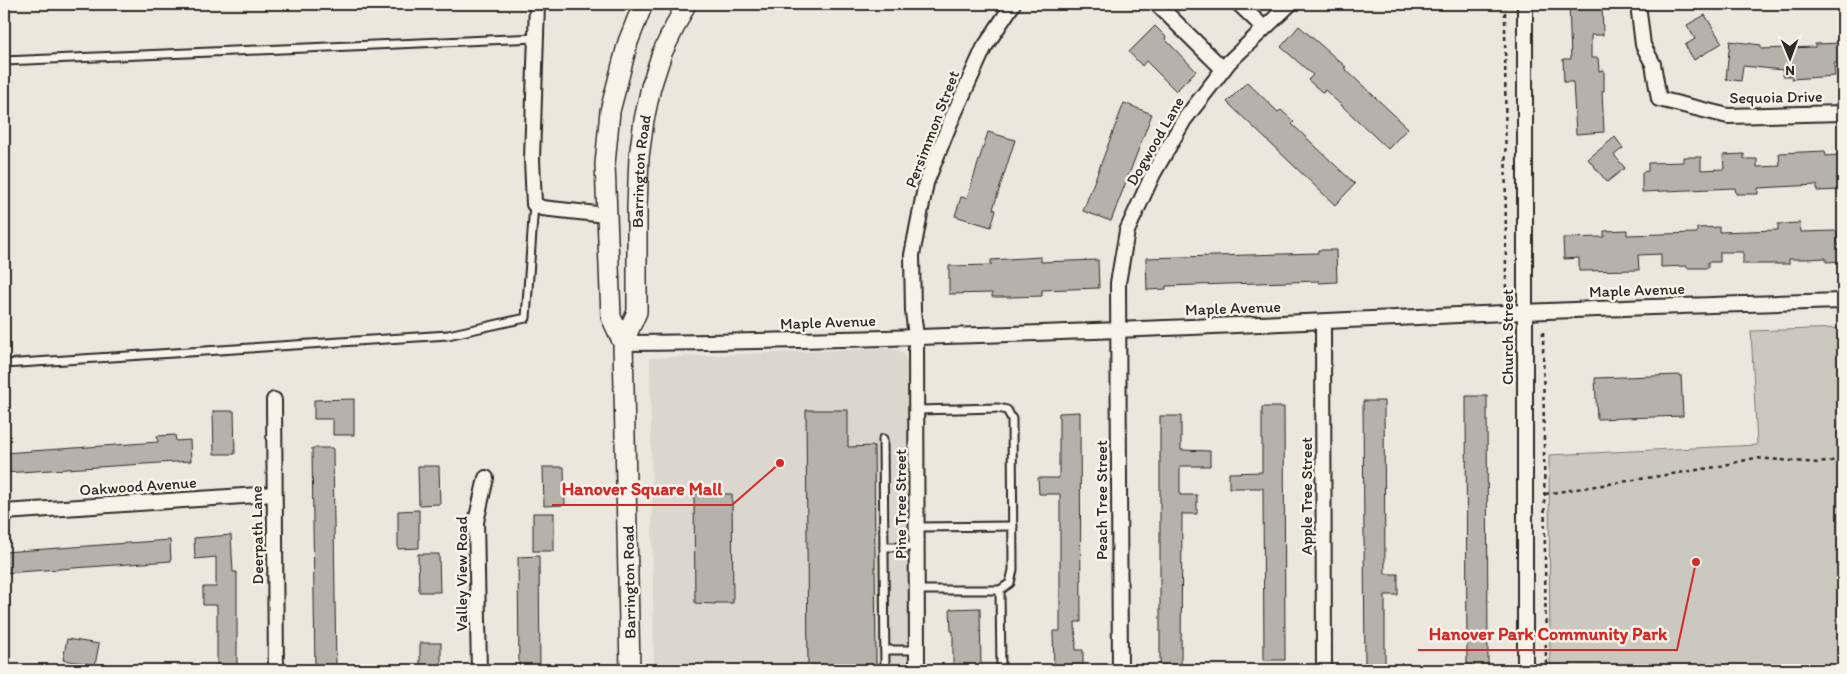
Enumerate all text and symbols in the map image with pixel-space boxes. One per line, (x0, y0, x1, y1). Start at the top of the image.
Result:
north arrow (1764, 32, 1814, 82)
text: N (1785, 62, 1795, 79)
street label: Persimmon Street (901, 68, 963, 190)
street label: Sequoia Drive (1729, 87, 1823, 107)
street label: Dogwood Lane (1122, 93, 1188, 189)
street label: Barrington Road (627, 112, 654, 228)
street label: Maple Avenue (1589, 279, 1685, 301)
street label: Church Street (1498, 289, 1517, 385)
street label: Maple Avenue (1185, 297, 1281, 319)
street label: Maple Avenue (780, 311, 876, 333)
street label: Apple Tree Street (1297, 437, 1316, 555)
street label: Peach Tree Street (1092, 440, 1111, 560)
street label: Pine Tree Street (891, 449, 910, 559)
street label: Oakwood Avenue (79, 472, 198, 500)
callout: Hanover Square Mall (552, 472, 732, 505)
text: Hanover Square Mall (562, 478, 723, 500)
street label: Deerpath Lane (247, 485, 267, 585)
street label: Valley View Road (452, 516, 471, 632)
street label: Barrington Road (619, 525, 639, 639)
callout: Hanover Park Community Park (1418, 617, 1677, 650)
text: Hanover Park Community Park (1429, 623, 1668, 645)

